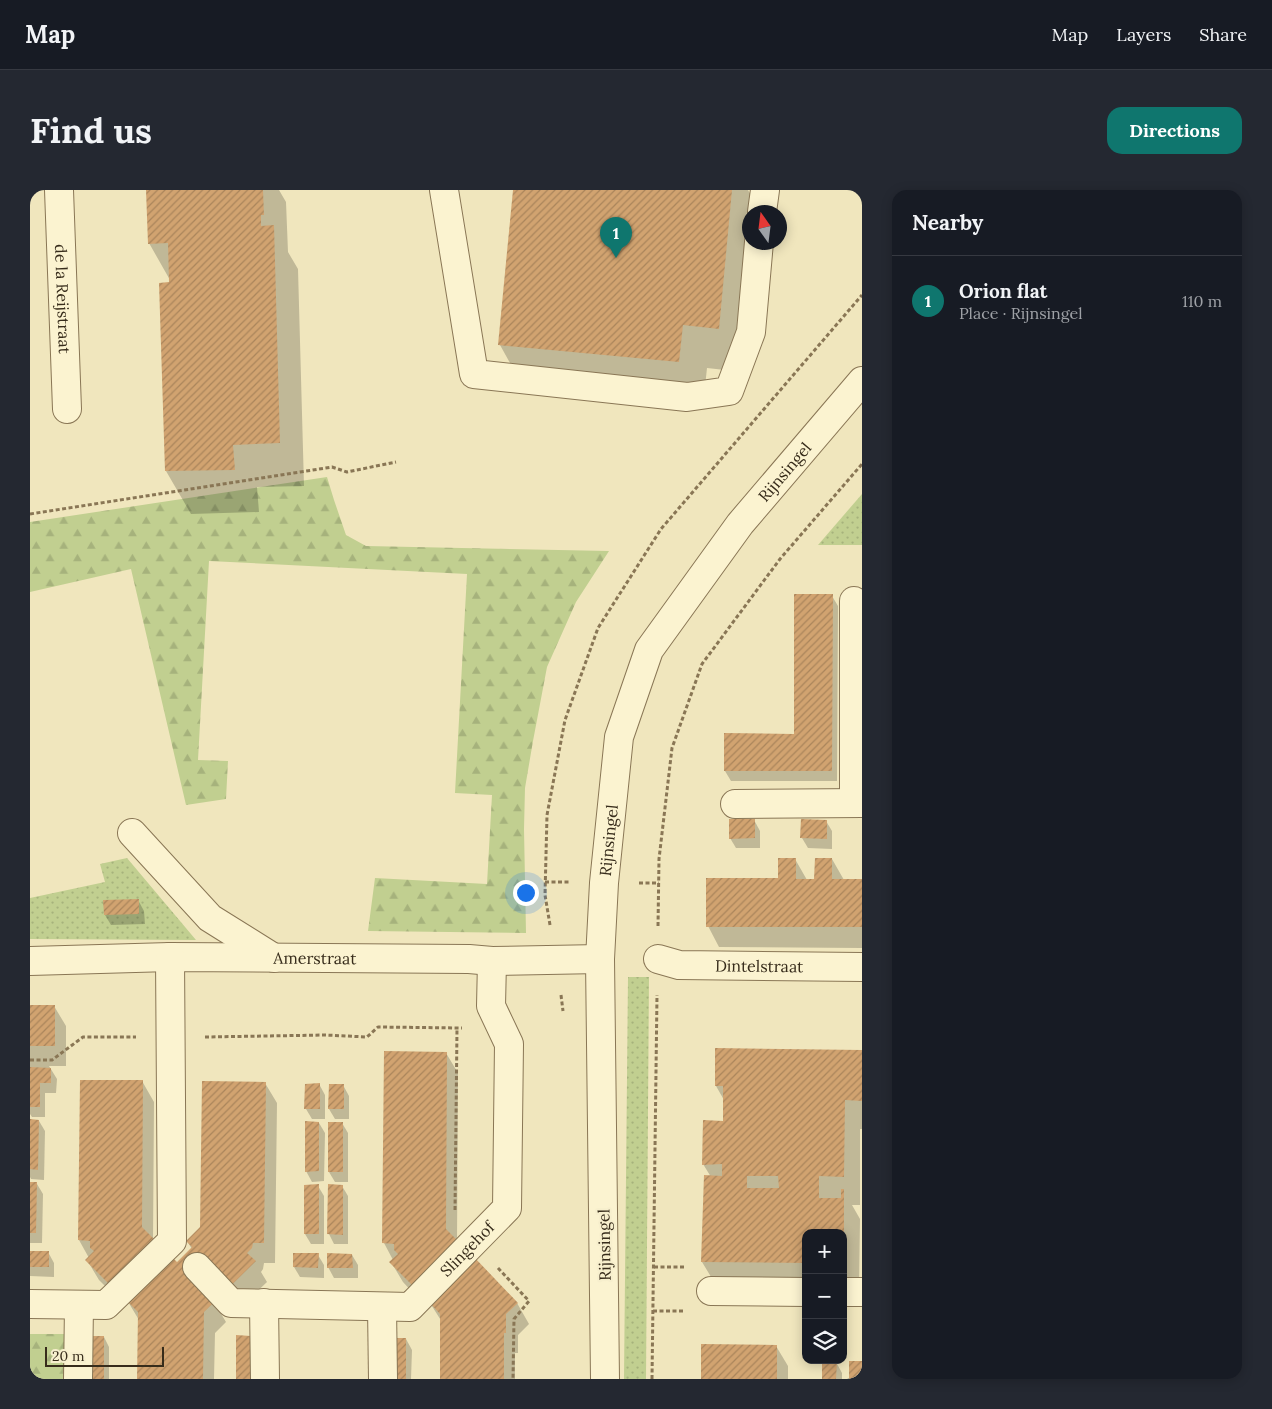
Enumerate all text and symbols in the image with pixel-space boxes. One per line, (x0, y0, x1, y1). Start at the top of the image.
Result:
text: Map (25, 19, 75, 50)
text: Map (1052, 23, 1088, 46)
text: Layers (1116, 23, 1171, 46)
text: Share (1199, 23, 1247, 46)
button: Directions (1107, 107, 1242, 154)
text: Find us (30, 108, 152, 153)
north arrow (742, 205, 787, 250)
text: Nearby (912, 209, 983, 236)
pin: 1 (600, 217, 632, 258)
street label: de la Reijstraat (51, 244, 75, 355)
text: Orion flat (959, 279, 1047, 303)
text: 1 (925, 291, 931, 311)
text: 110 m (1182, 291, 1222, 311)
text: Place · Rijnsingel (959, 303, 1083, 323)
street label: Rijnsingel (754, 438, 816, 506)
street label: Rijnsingel (595, 804, 622, 877)
your location (513, 880, 539, 906)
street label: Amerstraat (272, 948, 357, 968)
street label: Dintelstraat (715, 955, 804, 976)
street label: Rijnsingel (593, 1209, 615, 1281)
street label: Slingehof (436, 1216, 500, 1281)
map controls (802, 1229, 847, 1364)
button: + (802, 1229, 847, 1274)
button: − (802, 1274, 847, 1319)
button: layers (802, 1319, 847, 1364)
scale bar (45, 1344, 164, 1367)
text: 20 m (52, 1347, 84, 1365)

